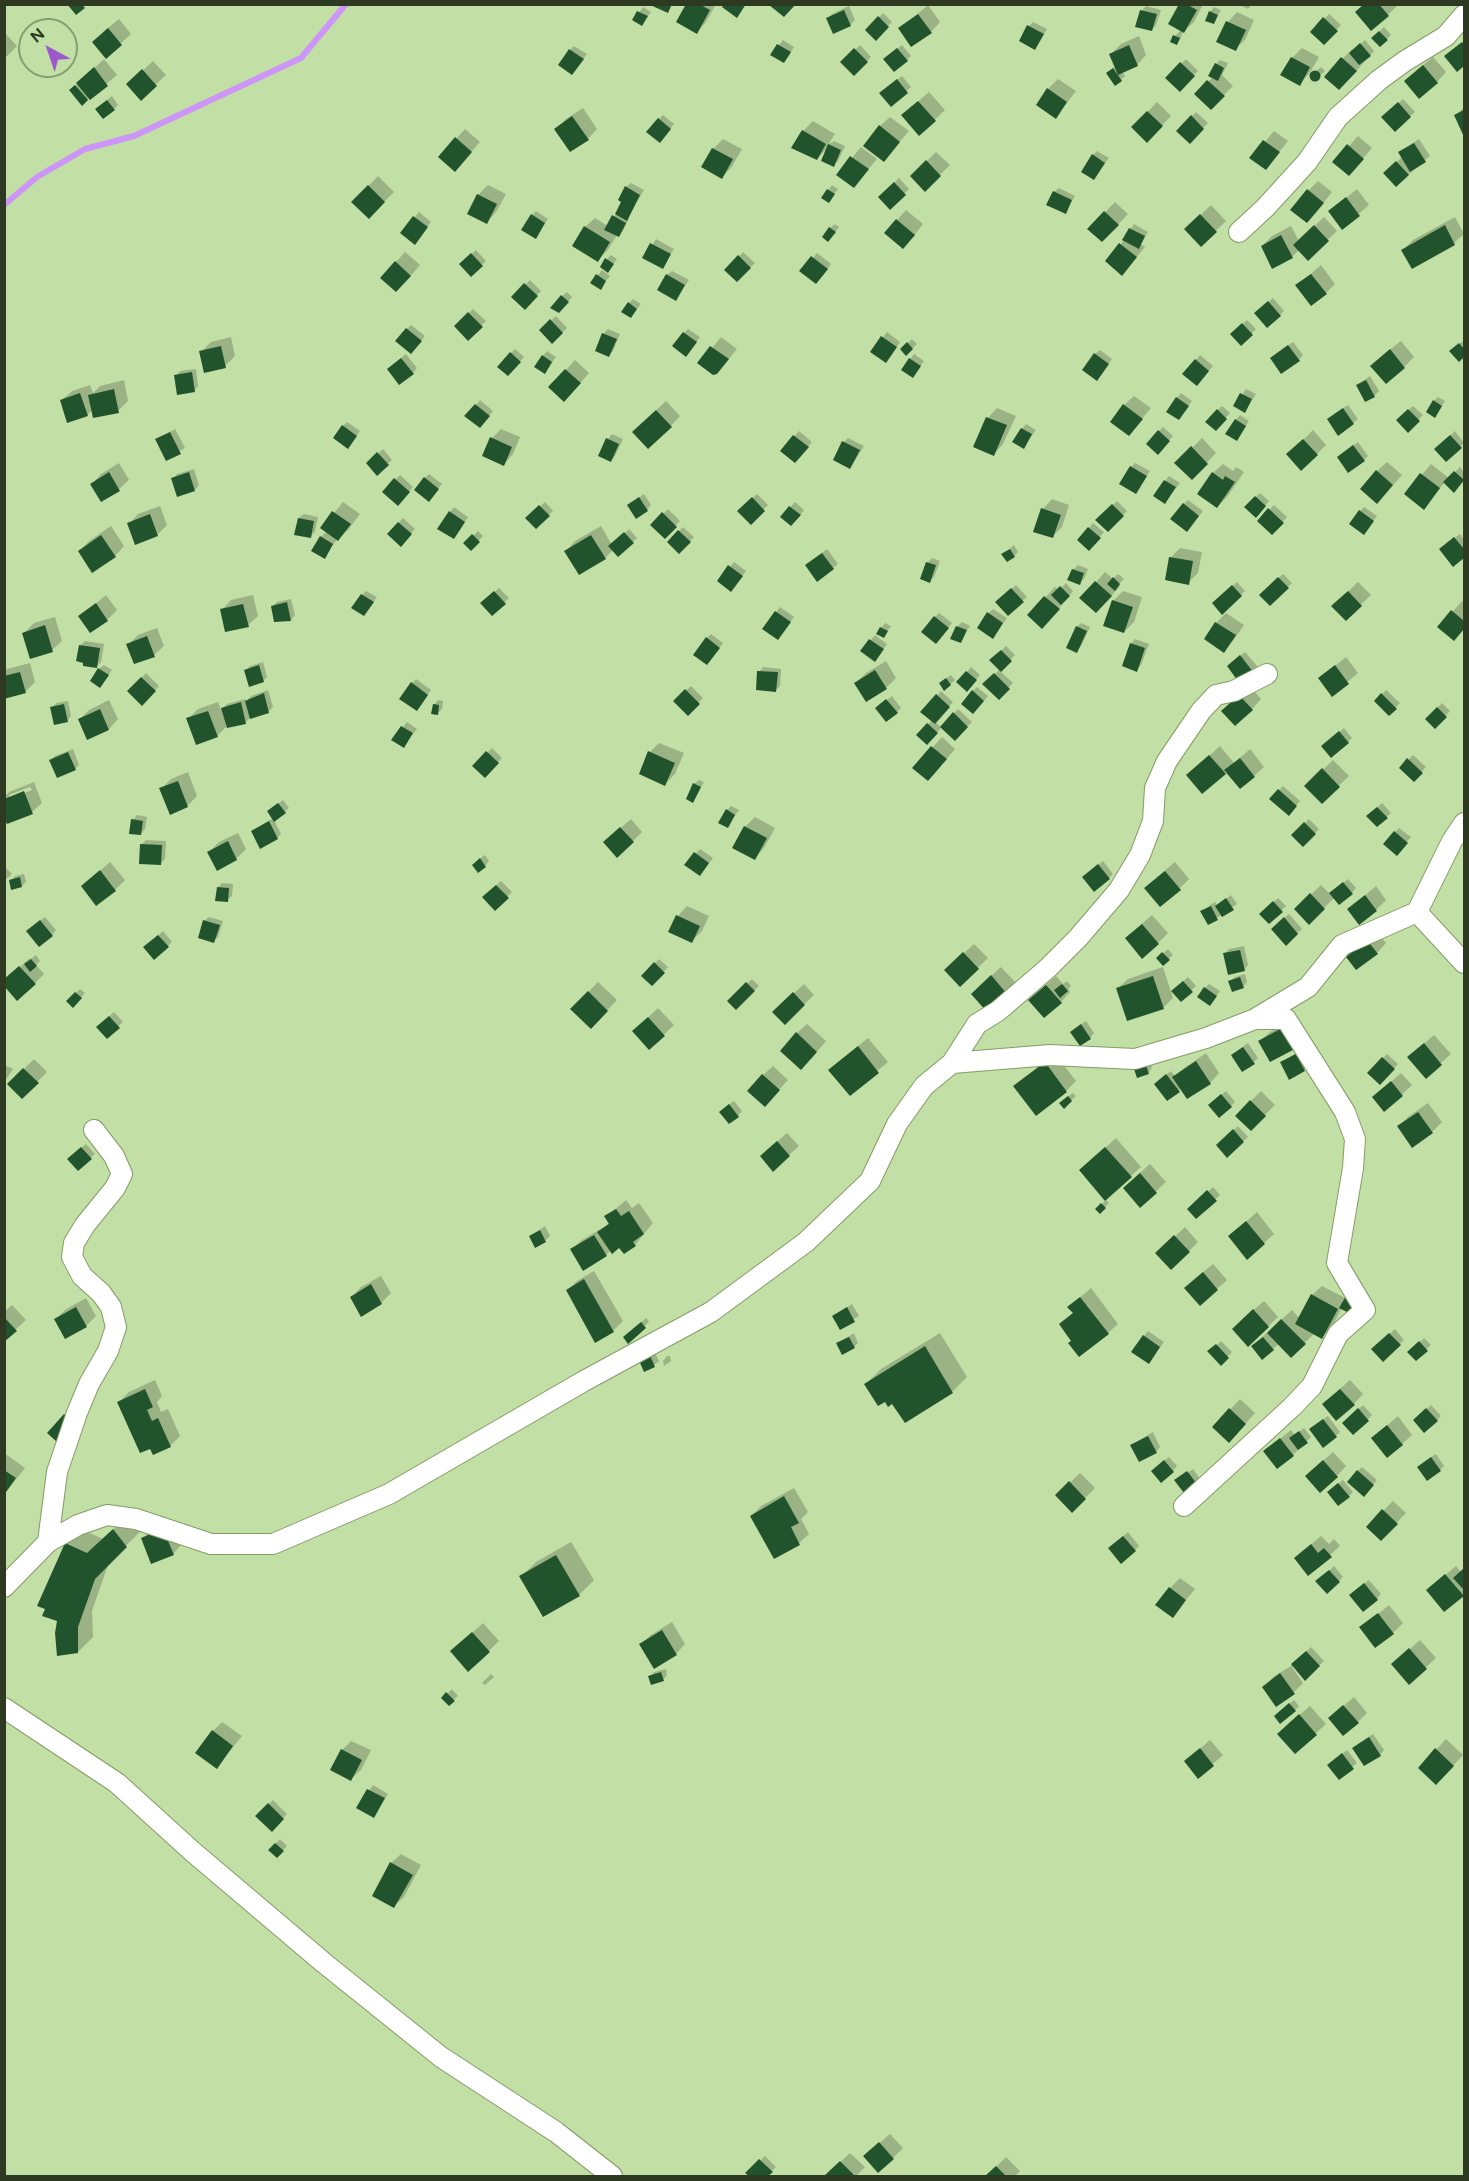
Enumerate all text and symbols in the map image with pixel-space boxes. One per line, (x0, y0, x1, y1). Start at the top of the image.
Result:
north arrow (18, 18, 78, 78)
text: N (27, 24, 48, 47)

